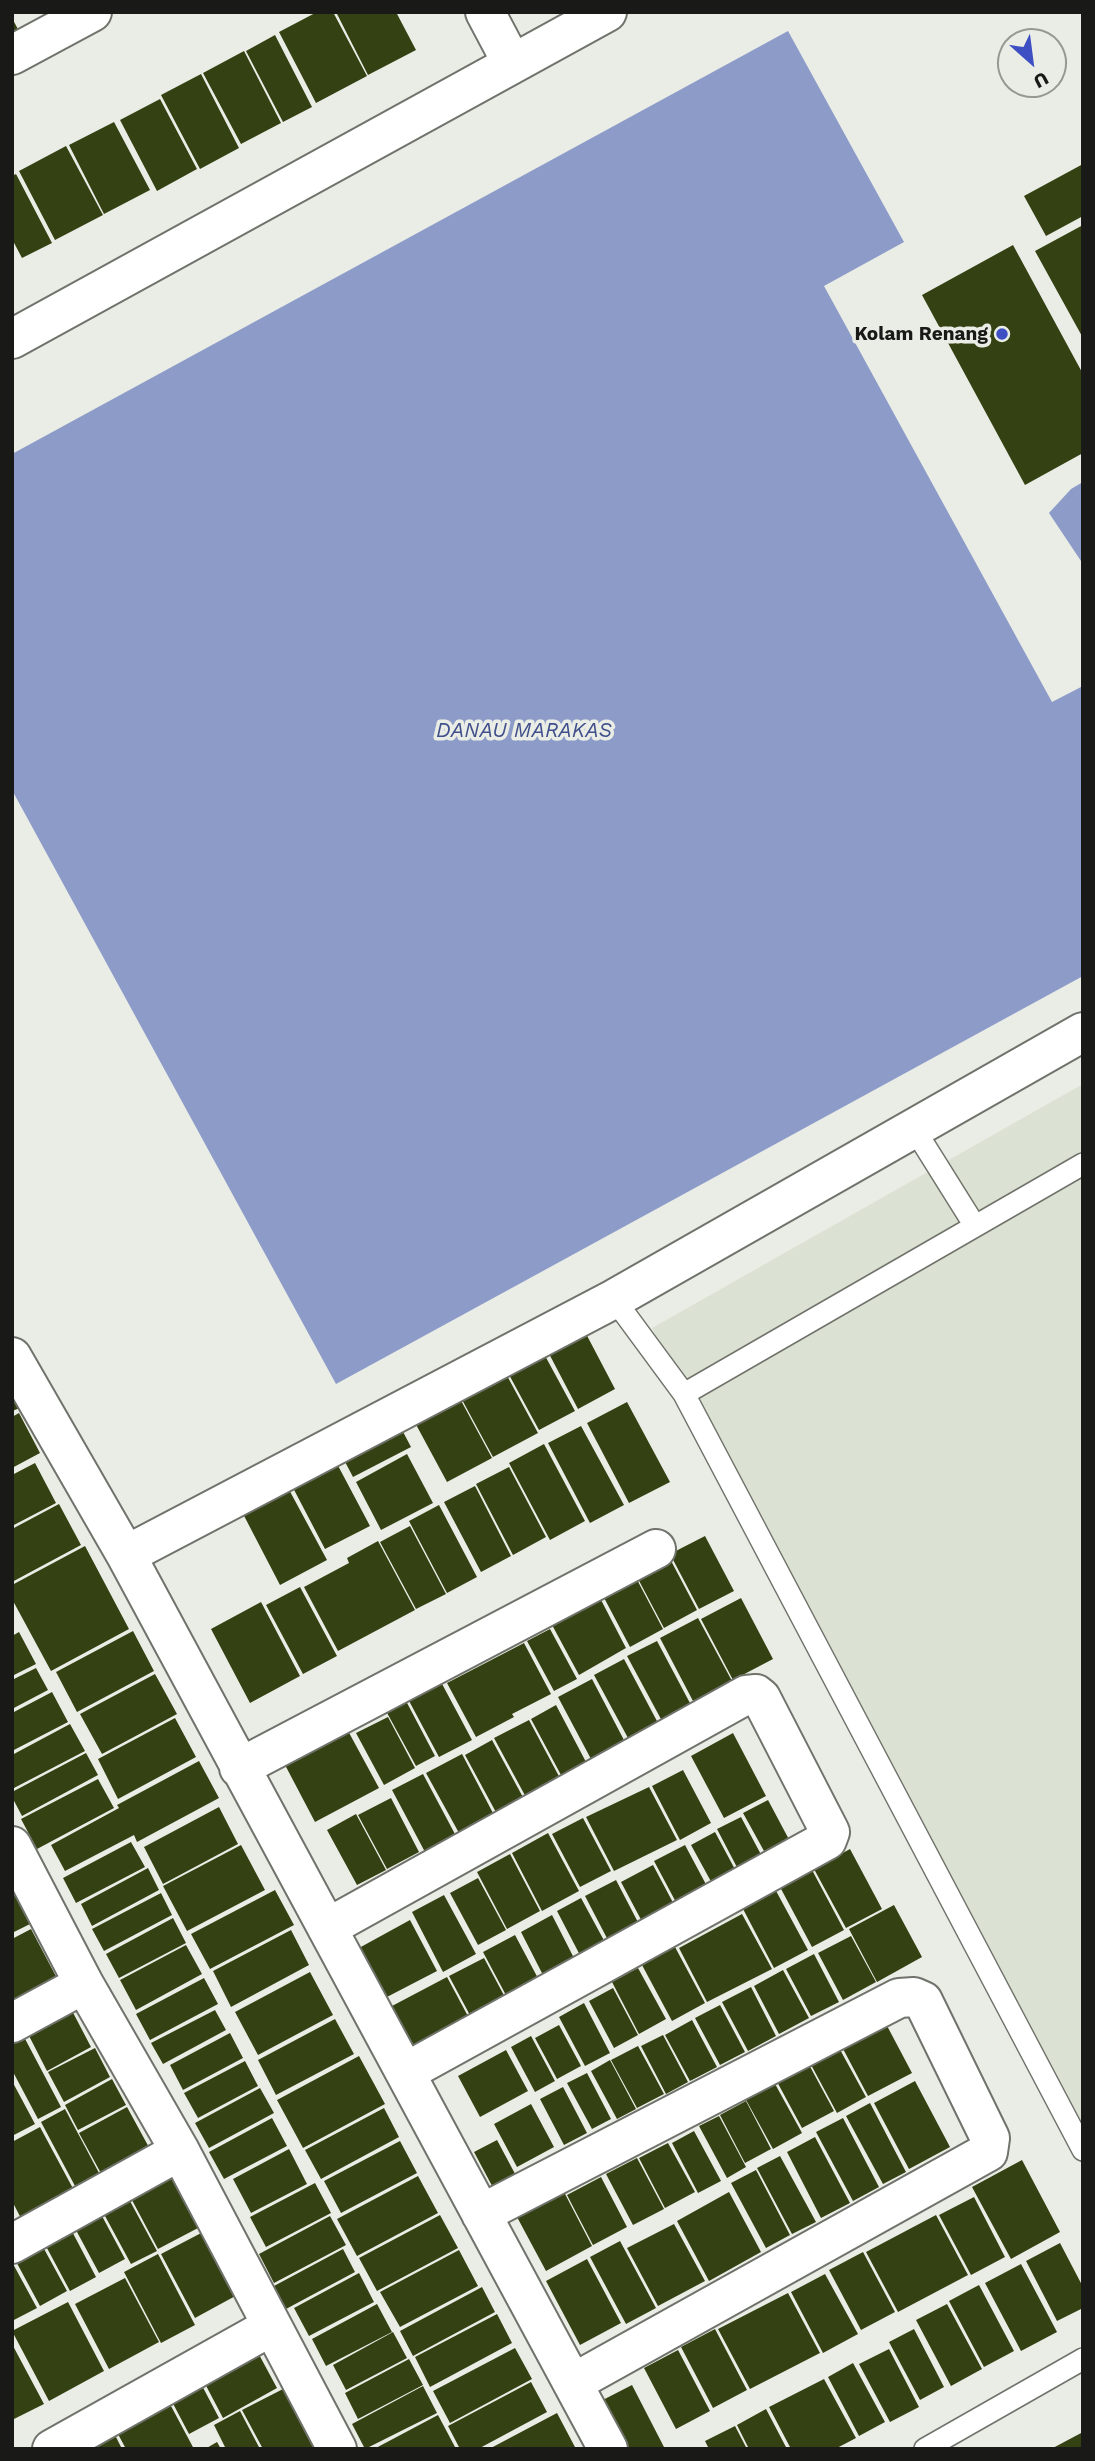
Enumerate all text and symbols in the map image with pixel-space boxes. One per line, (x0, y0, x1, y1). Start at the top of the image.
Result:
north arrow (997, 28, 1067, 98)
text: U (1030, 67, 1053, 94)
place label: Kolam Renang (854, 323, 988, 345)
marker: Kolam Renang (994, 326, 1010, 342)
water label: DANAU MARAKAS (436, 718, 612, 744)

